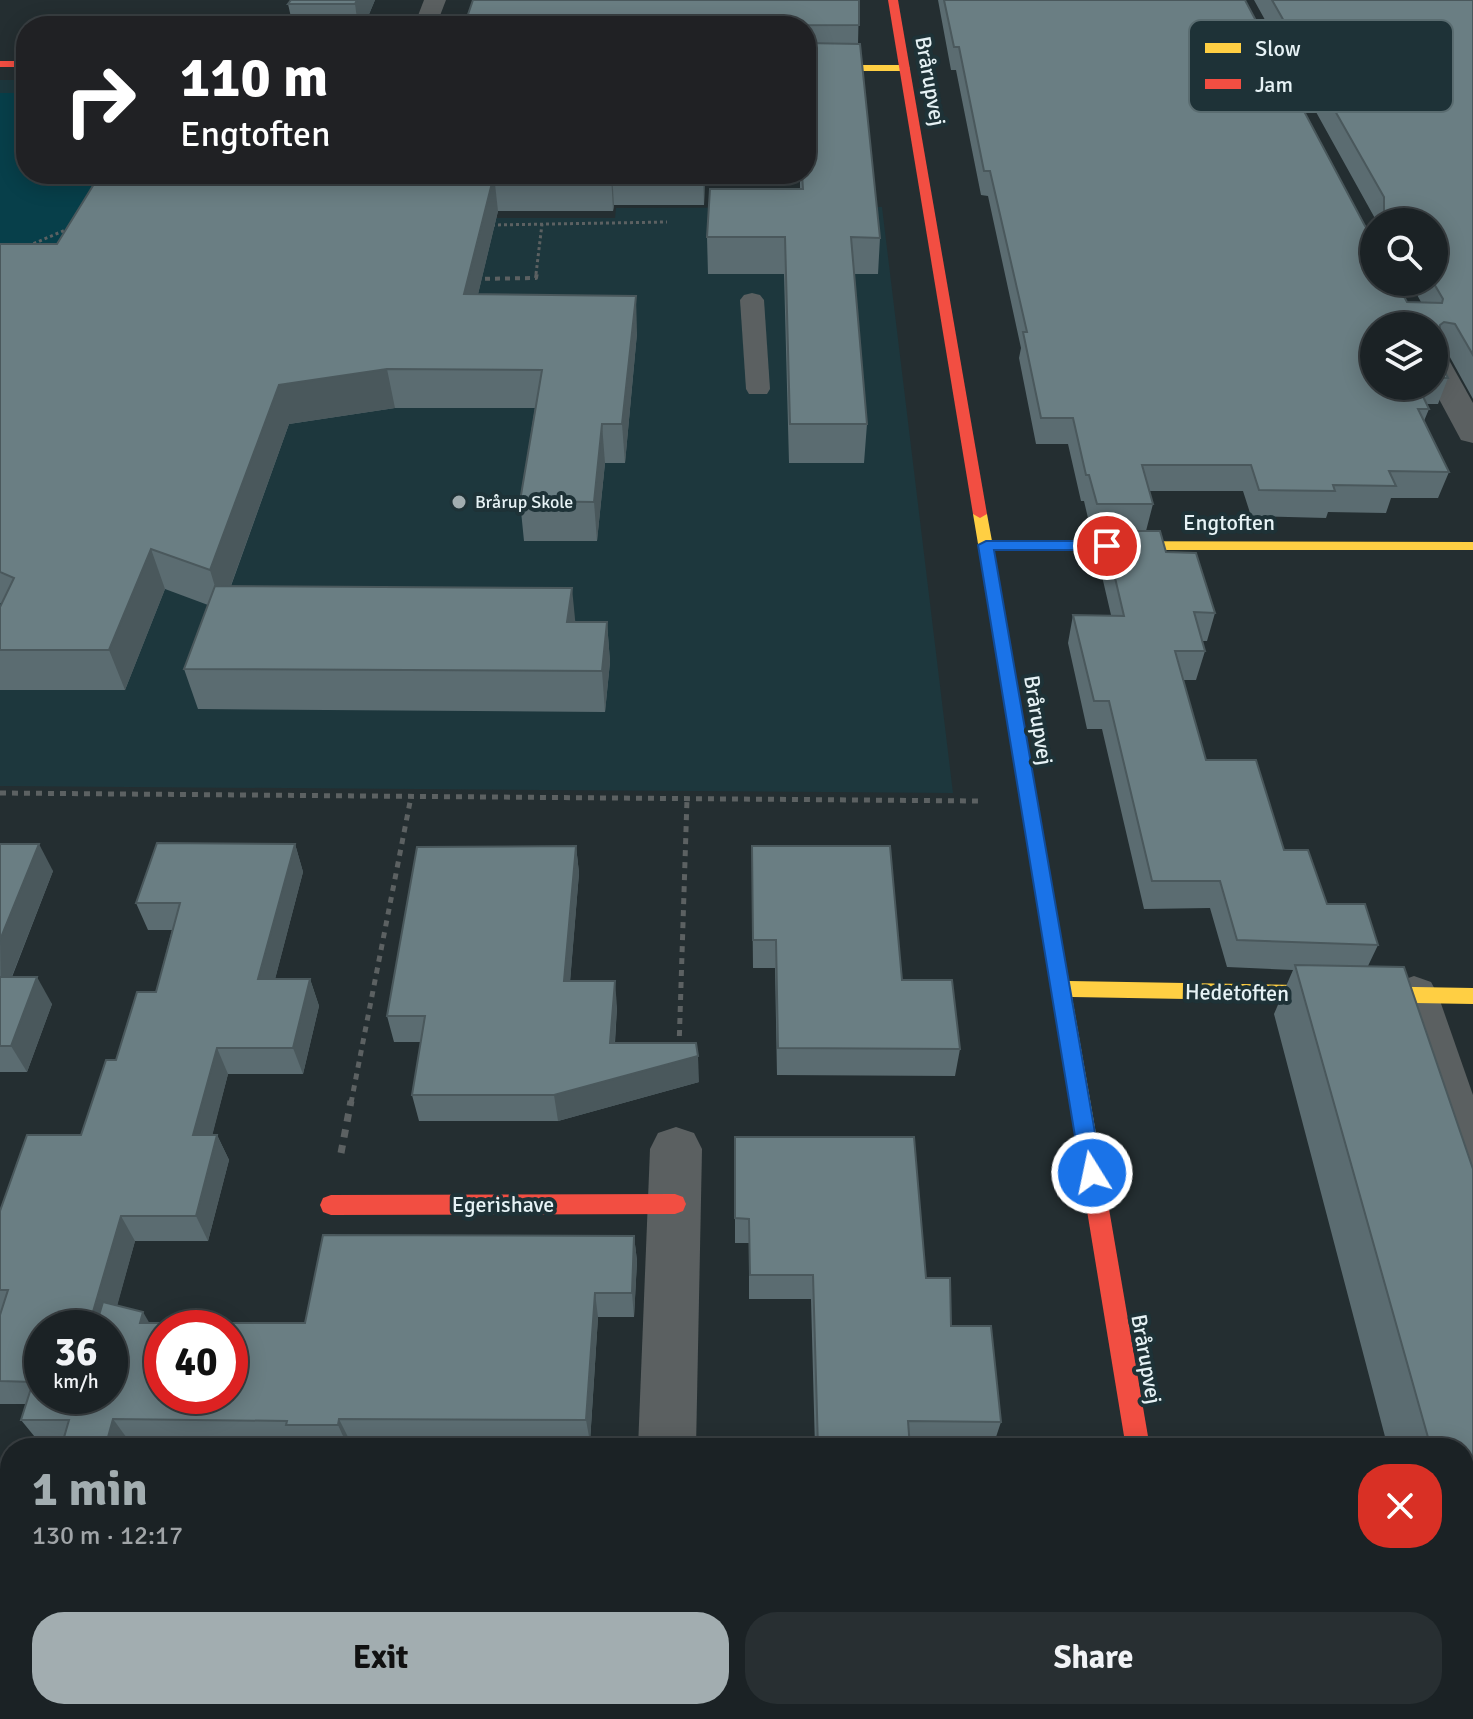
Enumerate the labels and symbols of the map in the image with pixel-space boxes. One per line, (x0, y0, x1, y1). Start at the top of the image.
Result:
legend (1189, 20, 1453, 112)
street label: Brårupvej (909, 34, 952, 128)
text: Slow (1255, 35, 1301, 62)
text: Jam (1255, 71, 1293, 98)
place label: Brårup Skole (475, 491, 573, 513)
marker: Brårup Skole (450, 493, 468, 511)
street label: Engtoften (1183, 509, 1275, 536)
pin (1073, 512, 1141, 580)
street label: Brårupvej (1018, 673, 1059, 767)
street label: Hedetoften (1185, 978, 1289, 1007)
position arrow (1050, 1131, 1134, 1215)
street label: Egerishave (452, 1191, 554, 1218)
speed limit sign: 40 (144, 1310, 248, 1414)
street label: Brårupvej (1125, 1312, 1168, 1406)

